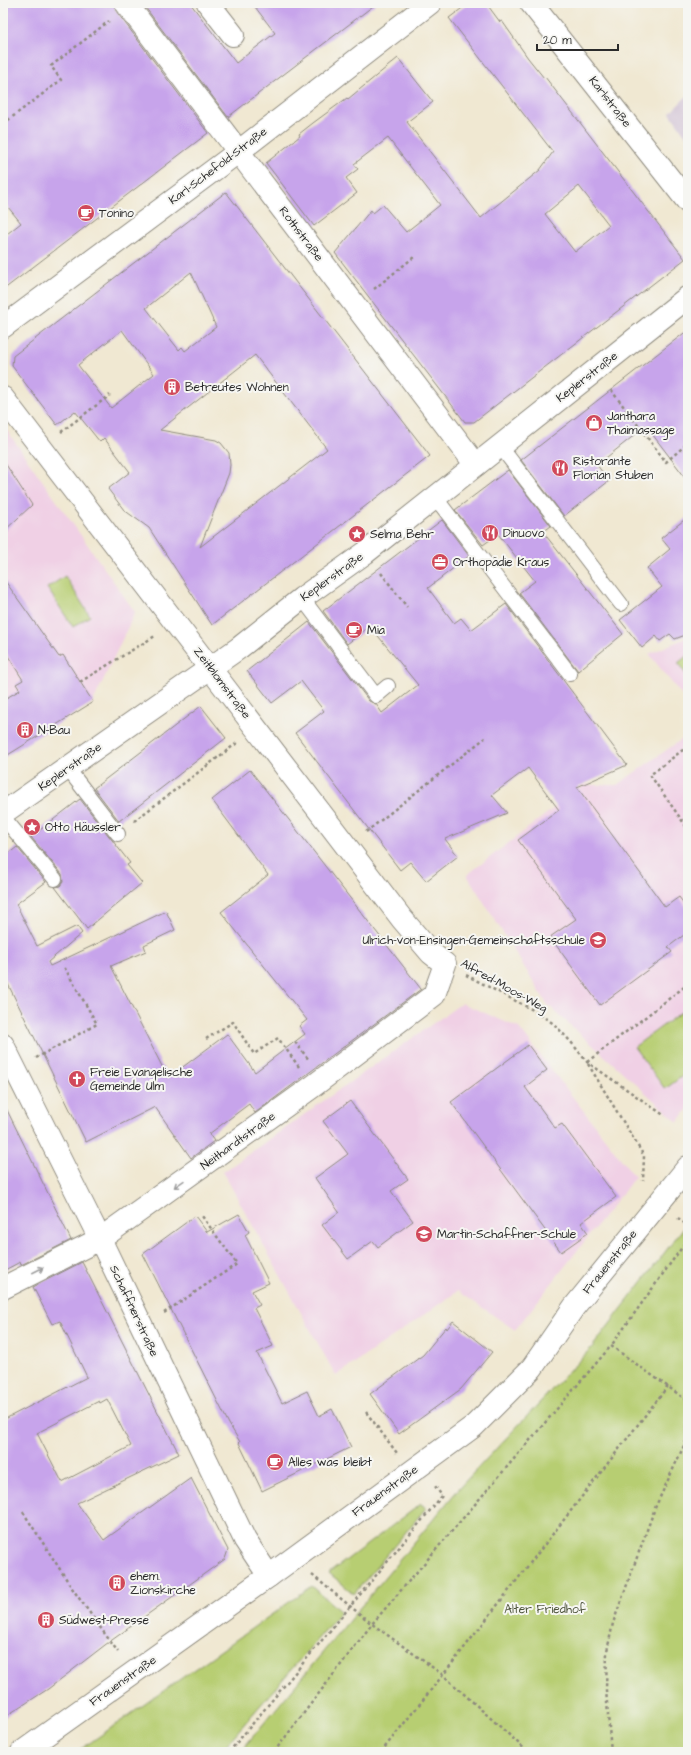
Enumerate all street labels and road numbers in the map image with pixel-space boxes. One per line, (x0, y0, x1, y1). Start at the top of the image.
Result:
street label: Karlstraße (585, 73, 636, 131)
street label: Karl-Schefold-Straße (165, 123, 271, 209)
street label: Rothstraße (275, 203, 328, 265)
street label: Keplerstraße (553, 347, 622, 406)
street label: Keplerstraße (297, 548, 367, 606)
street label: Zeitblomstraße (189, 644, 255, 723)
street label: Keplerstraße (35, 739, 106, 795)
street label: Alfred-Moos-Weg (457, 955, 550, 1018)
street label: Neithardtstraße (197, 1108, 279, 1174)
street label: Frauenstraße (579, 1226, 642, 1298)
street label: Schaffnerstraße (105, 1262, 163, 1360)
street label: Frauenstraße (348, 1461, 422, 1521)
street label: Frauenstraße (86, 1651, 160, 1710)

